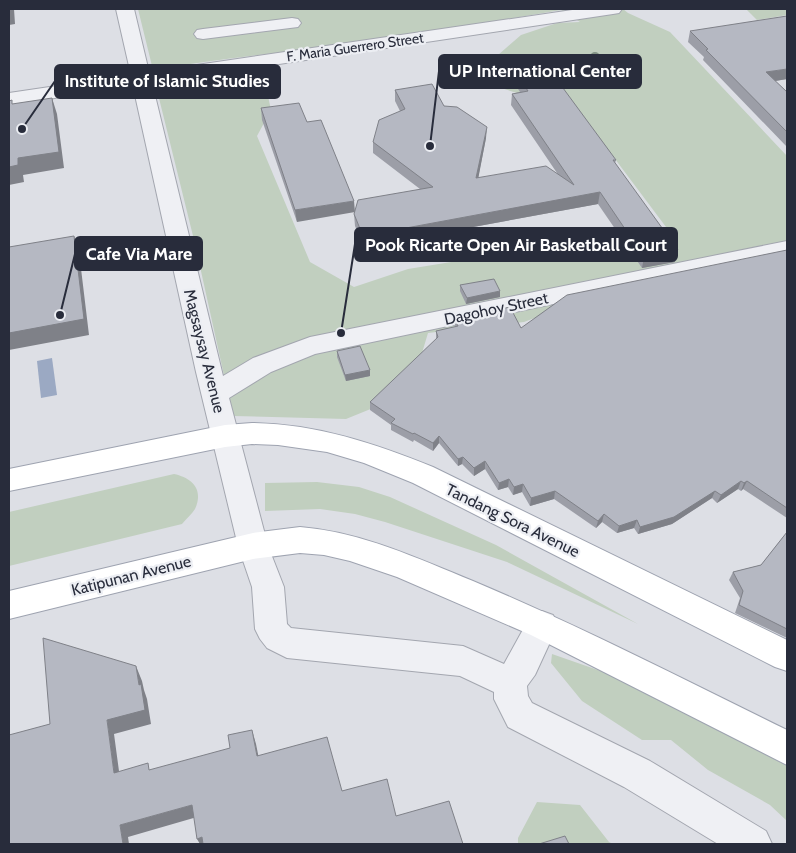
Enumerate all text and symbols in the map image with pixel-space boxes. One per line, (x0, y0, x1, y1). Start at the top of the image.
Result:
street label: F. Maria Guerrero Street (285, 28, 425, 66)
callout: UP International Center (439, 55, 641, 88)
text: UP International Center (449, 60, 631, 82)
callout: Institute of Islamic Studies (55, 65, 280, 98)
text: Institute of Islamic Studies (64, 70, 270, 92)
callout: Pook Ricarte Open Air Basketball Court (355, 228, 677, 261)
text: Pook Ricarte Open Air Basketball Court (365, 234, 667, 256)
callout: Cafe Via Mare (75, 237, 202, 270)
text: Cafe Via Mare (86, 243, 192, 265)
street label: Magsaysay Avenue (180, 287, 229, 415)
street label: Dagohoy Street (442, 288, 551, 329)
street label: Tandang Sora Avenue (443, 480, 583, 561)
street label: Katipunan Avenue (69, 551, 193, 600)

